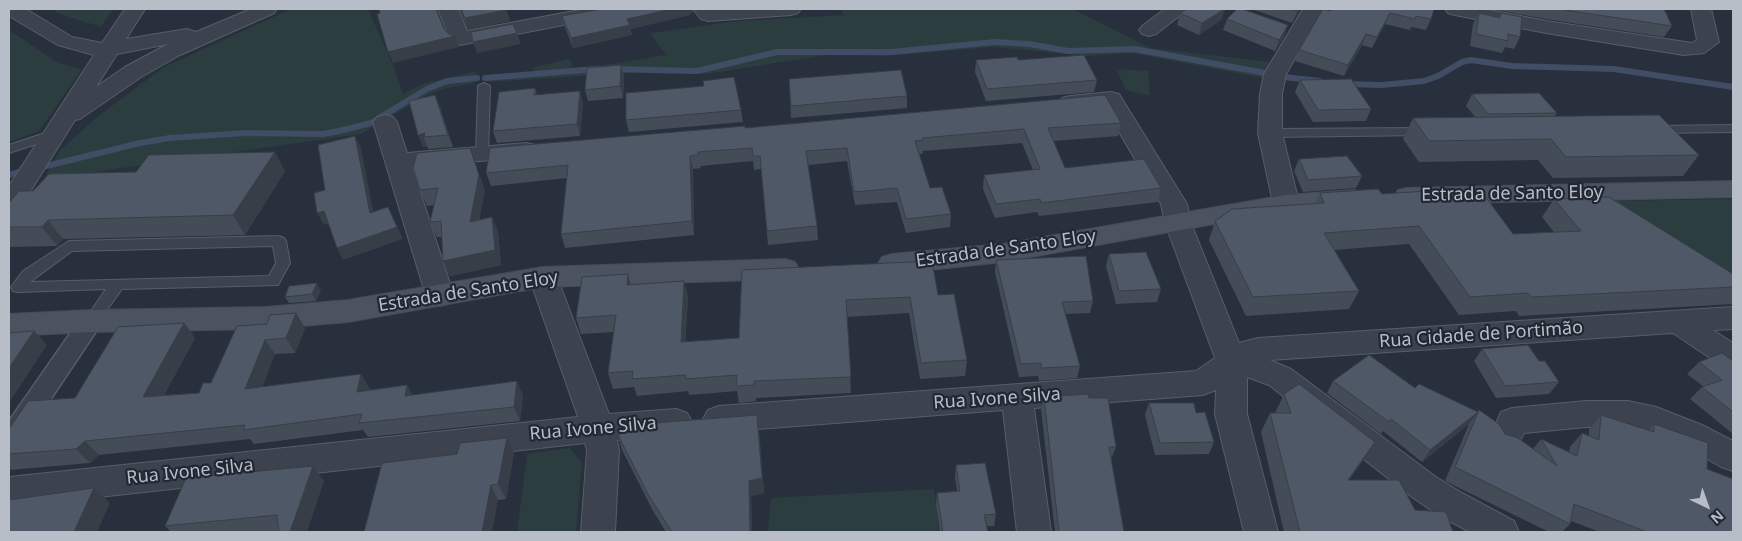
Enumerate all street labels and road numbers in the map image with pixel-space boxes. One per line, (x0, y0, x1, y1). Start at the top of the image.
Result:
street label: Estrada de Santo Eloy (1421, 182, 1603, 206)
street label: Estrada de Santo Eloy (915, 226, 1097, 272)
street label: Estrada de Santo Eloy (377, 267, 559, 317)
street label: Rua Cidade de Portimão (1378, 317, 1584, 353)
street label: Rua Ivone Silva (933, 384, 1061, 414)
street label: Rua Ivone Silva (529, 413, 657, 445)
street label: Rua Ivone Silva (125, 455, 255, 489)

